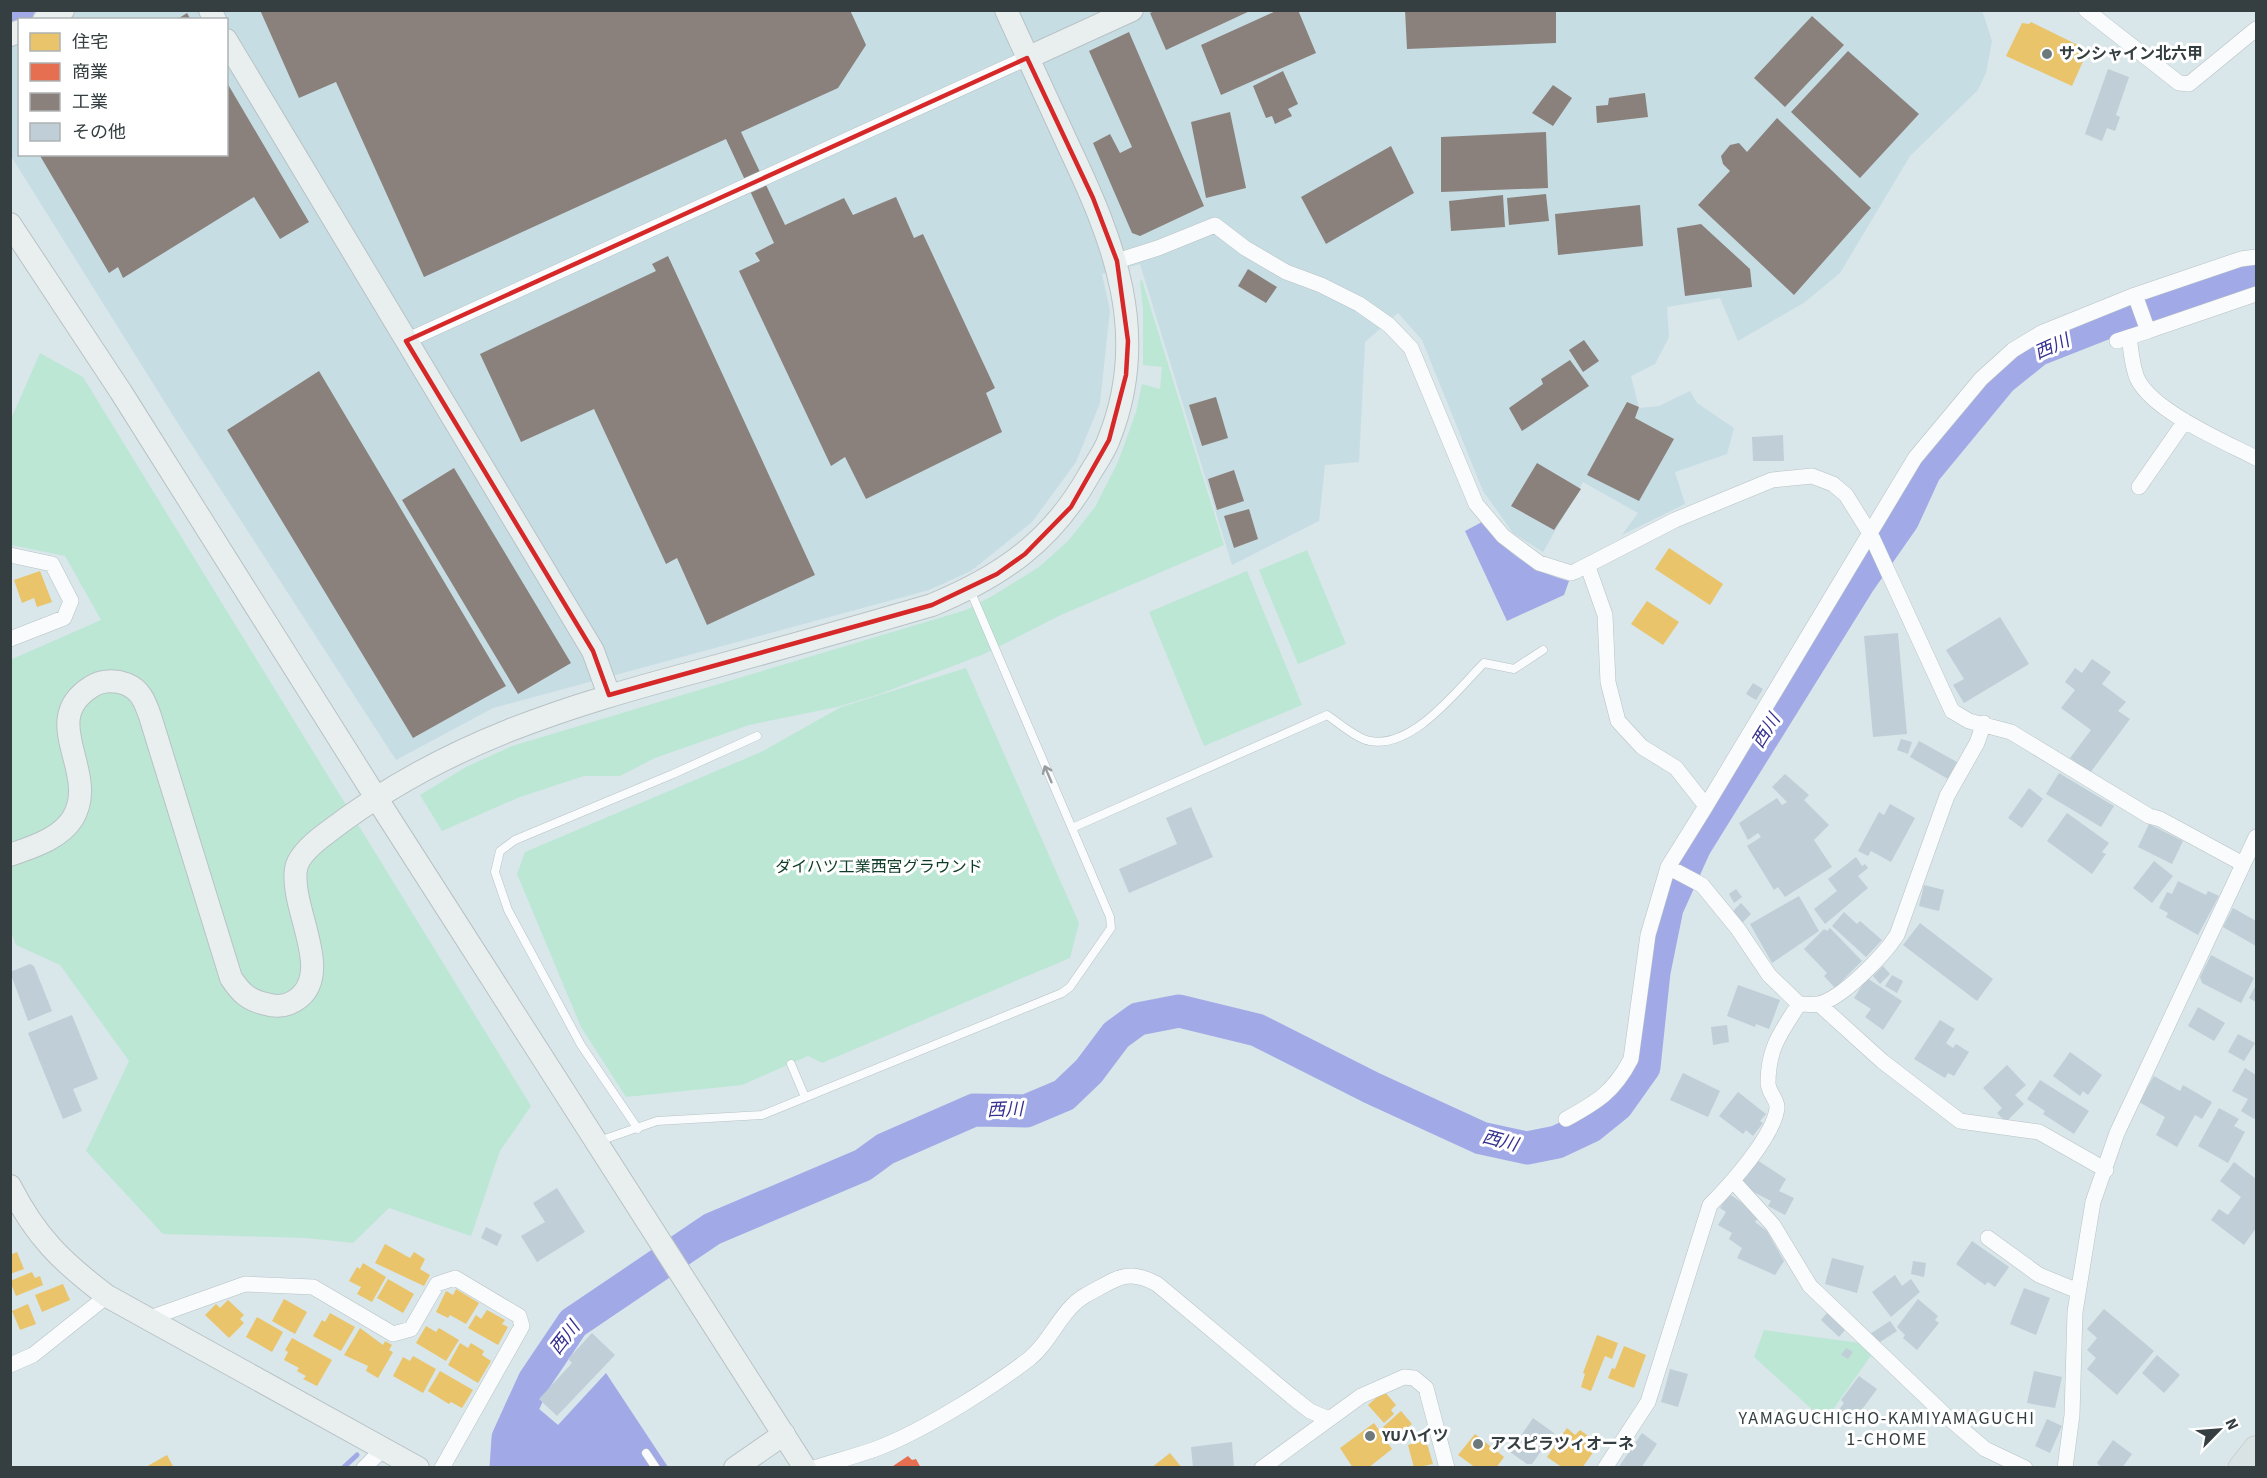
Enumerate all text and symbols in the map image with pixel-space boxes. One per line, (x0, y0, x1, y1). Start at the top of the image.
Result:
legend (18, 18, 228, 156)
text: 住宅 (72, 30, 108, 55)
place label: サンシャイン北六甲 (2059, 43, 2203, 65)
marker: サンシャイン北六甲 (2040, 47, 2054, 61)
text: 商業 (72, 60, 108, 85)
text: 工業 (72, 90, 108, 115)
text: その他 (72, 120, 126, 145)
water label: 西川 (2030, 327, 2075, 366)
water label: 西川 (1746, 707, 1787, 753)
one-way arrow (1042, 765, 1053, 783)
park label: ダイハツ工業西宮グラウンド (775, 856, 983, 878)
water label: 西川 (987, 1097, 1025, 1123)
water label: 西川 (1479, 1124, 1523, 1158)
water label: 西川 (544, 1315, 587, 1360)
north arrow (2189, 1400, 2249, 1460)
district label: YAMAGUCHICHO-KAMIYAMAGUCHI 1-CHOME (1738, 1406, 2035, 1452)
text: N (2219, 1415, 2244, 1434)
place label: YUハイツ (1381, 1425, 1449, 1447)
marker: YUハイツ (1363, 1429, 1377, 1443)
place label: アスピラツィオーネ (1490, 1433, 1634, 1455)
marker: アスピラツィオーネ (1471, 1437, 1485, 1451)

